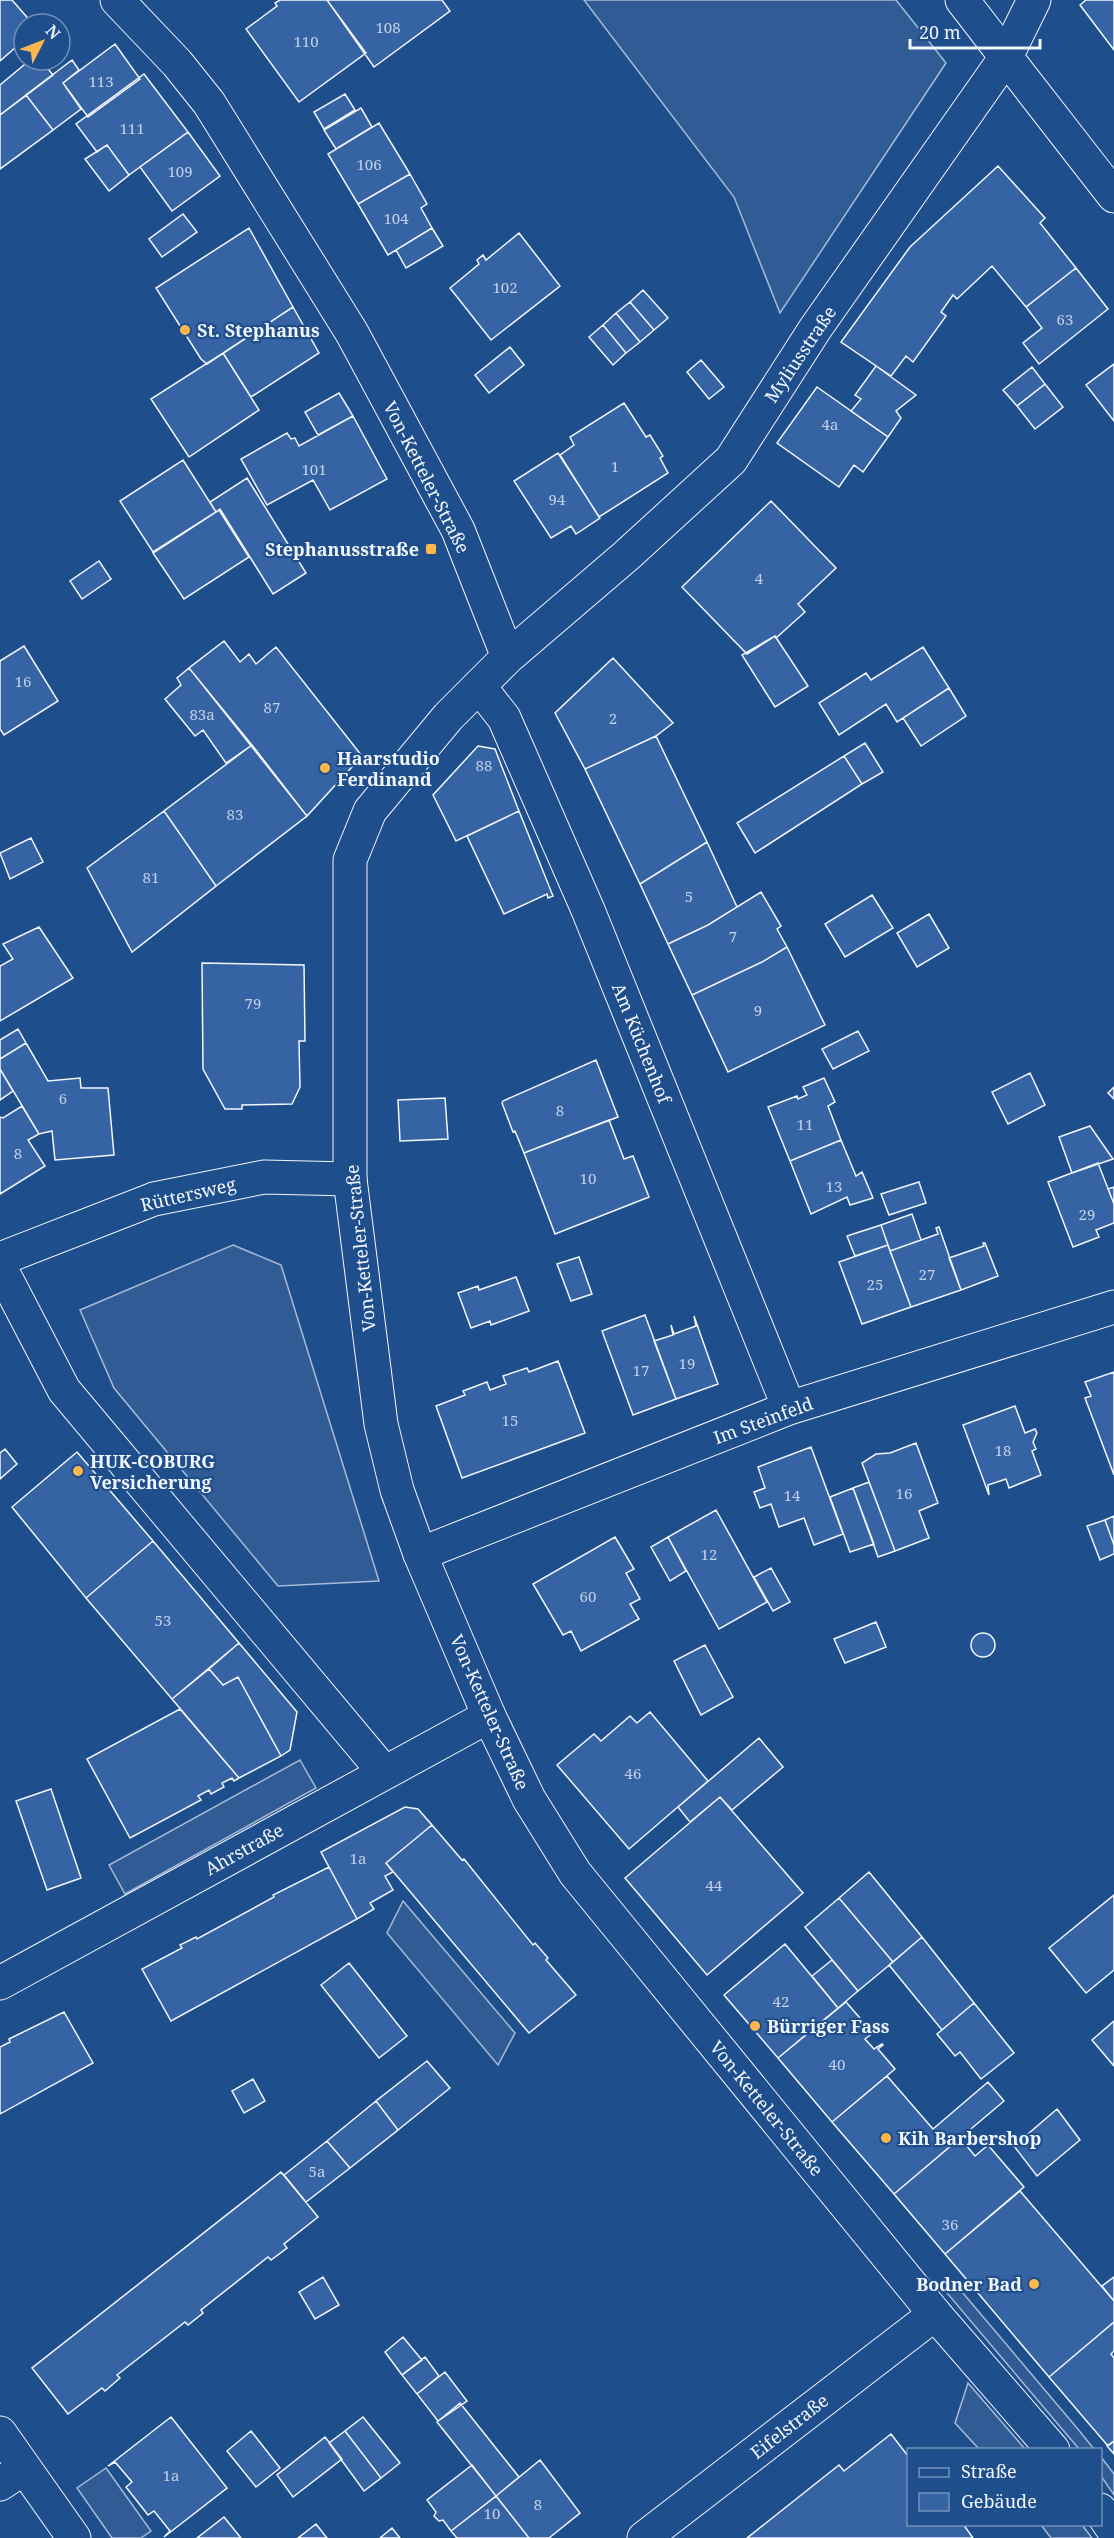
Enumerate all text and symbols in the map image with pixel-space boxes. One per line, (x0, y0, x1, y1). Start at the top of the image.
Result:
north arrow (12, 12, 72, 72)
scale bar (910, 12, 1040, 50)
house number: 108 (375, 17, 401, 37)
text: N (41, 20, 66, 44)
text: 20 m (919, 20, 961, 44)
house number: 110 (293, 31, 319, 51)
house number: 113 (88, 71, 114, 91)
house number: 111 (119, 118, 145, 138)
house number: 106 (356, 154, 382, 174)
house number: 109 (167, 161, 193, 181)
house number: 104 (383, 208, 409, 228)
house number: 102 (492, 277, 518, 297)
street label: Myliusstraße (759, 301, 841, 407)
house number: 63 (1057, 309, 1073, 329)
place label: St. Stephanus (197, 318, 320, 342)
marker: St. Stephanus (178, 323, 192, 337)
street label: Von-Ketteler-Straße (378, 397, 476, 557)
house number: 4a (822, 414, 838, 434)
house number: 1 (611, 456, 619, 476)
house number: 101 (301, 459, 327, 479)
house number: 94 (549, 489, 566, 509)
place label: Stephanusstraße (265, 537, 419, 561)
marker: Stephanusstraße (424, 542, 438, 556)
house number: 4 (755, 568, 764, 588)
house number: 16 (15, 671, 31, 691)
house number: 87 (264, 697, 280, 717)
house number: 83a (189, 704, 215, 724)
house number: 2 (609, 708, 617, 728)
place label: Haarstudio Ferdinand (337, 746, 440, 791)
house number: 88 (476, 755, 492, 775)
marker: Haarstudio Ferdinand (318, 761, 332, 775)
house number: 83 (227, 804, 243, 824)
house number: 81 (143, 867, 159, 887)
house number: 5 (685, 886, 693, 906)
house number: 7 (729, 926, 737, 946)
street label: Am Küchenhof (607, 979, 678, 1108)
house number: 79 (245, 993, 261, 1013)
house number: 9 (754, 1000, 762, 1020)
house number: 6 (59, 1088, 67, 1108)
house number: 8 (556, 1100, 564, 1120)
house number: 11 (797, 1114, 813, 1134)
house number: 8 (14, 1143, 22, 1163)
street label: Von-Ketteler-Straße (339, 1163, 381, 1333)
house number: 10 (580, 1168, 596, 1188)
street label: Rüttersweg (138, 1171, 238, 1217)
house number: 13 (826, 1176, 842, 1196)
house number: 29 (1079, 1204, 1095, 1224)
house number: 27 (919, 1264, 935, 1284)
house number: 25 (867, 1274, 883, 1294)
house number: 19 (679, 1353, 695, 1373)
house number: 17 (633, 1360, 649, 1380)
street label: Im Steinfeld (710, 1391, 816, 1449)
house number: 15 (502, 1410, 518, 1430)
house number: 18 (995, 1440, 1011, 1460)
place label: HUK-COBURG Versicherung (90, 1449, 215, 1494)
marker: HUK-COBURG Versicherung (71, 1464, 85, 1478)
house number: 16 (896, 1483, 912, 1503)
house number: 14 (784, 1485, 801, 1505)
house number: 12 (701, 1544, 717, 1564)
house number: 60 (580, 1586, 596, 1606)
house number: 53 (155, 1610, 171, 1630)
street label: Von-Ketteler-Straße (445, 1630, 535, 1794)
house number: 46 (625, 1763, 641, 1783)
street label: Ahrstraße (200, 1818, 288, 1880)
house number: 1a (350, 1848, 366, 1868)
house number: 44 (706, 1875, 723, 1895)
house number: 42 (773, 1991, 789, 2011)
place label: Bürriger Fass (767, 2014, 890, 2038)
marker: Bürriger Fass (748, 2019, 762, 2033)
street label: Von-Ketteler-Straße (705, 2035, 829, 2181)
house number: 40 (829, 2054, 845, 2074)
place label: Kih Barbershop (898, 2126, 1041, 2150)
marker: Kih Barbershop (879, 2131, 893, 2145)
house number: 5a (309, 2161, 325, 2181)
house number: 36 (942, 2214, 958, 2234)
place label: Bodner Bad (916, 2272, 1022, 2296)
marker: Bodner Bad (1027, 2277, 1041, 2291)
street label: Eifelstraße (745, 2388, 833, 2464)
legend (907, 2448, 1102, 2526)
text: Straße (961, 2459, 1017, 2483)
house number: 1a (163, 2465, 179, 2485)
text: Gebäude (961, 2489, 1037, 2513)
house number: 8 (534, 2494, 542, 2514)
house number: 10 (484, 2503, 500, 2523)

